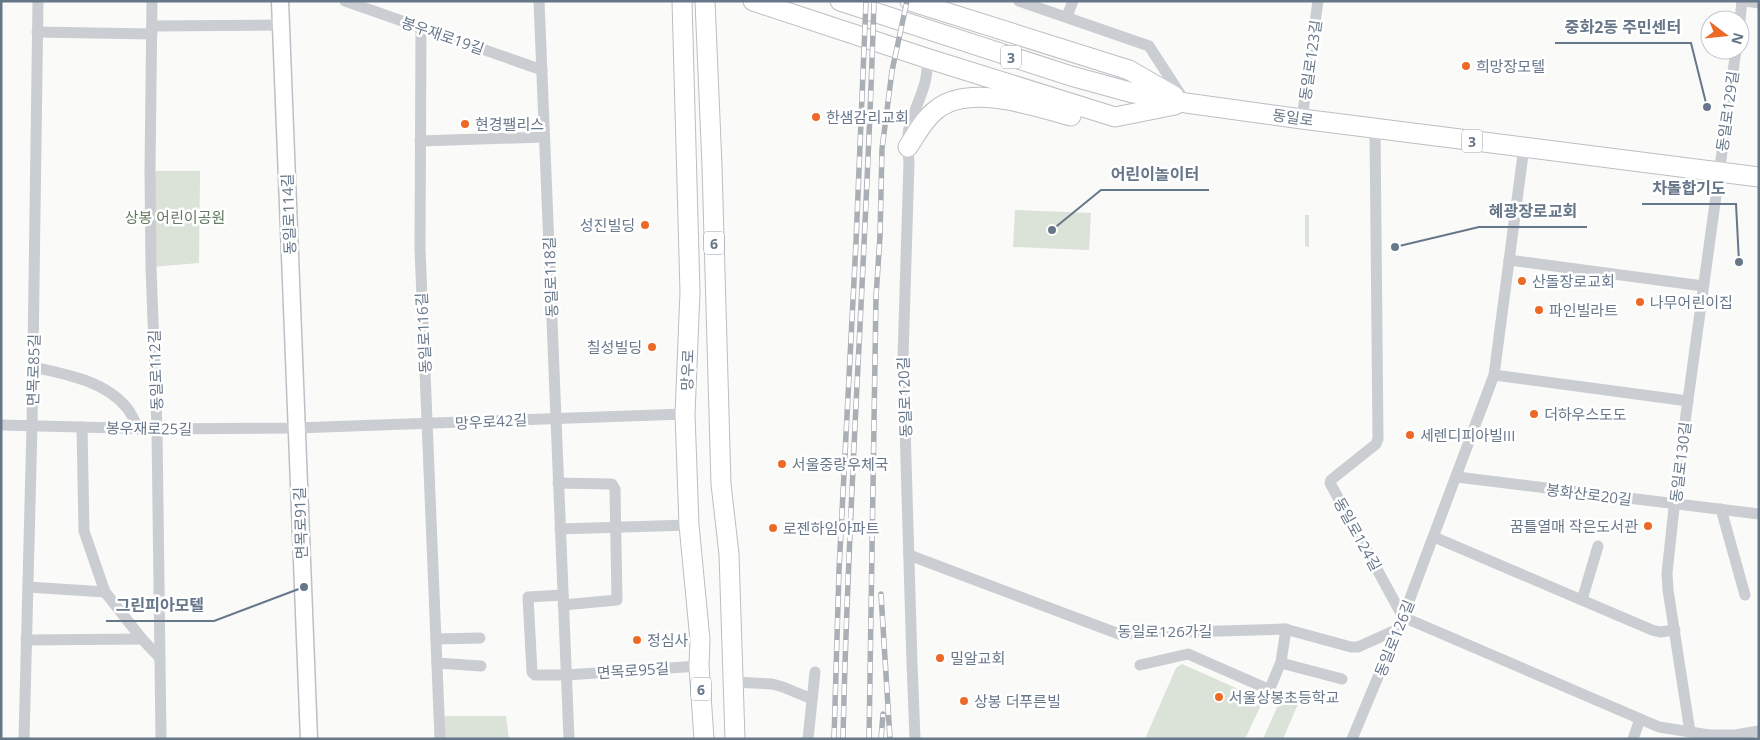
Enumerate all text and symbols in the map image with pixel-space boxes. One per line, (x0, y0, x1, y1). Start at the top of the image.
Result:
north arrow (1700, 10, 1750, 60)
street label: 봉우재로19길 (399, 12, 487, 58)
callout: 중화2동 주민센터 (1555, 12, 1691, 43)
text: 중화2동 주민센터 (1565, 16, 1681, 38)
street label: 동일로123길 (1294, 19, 1326, 101)
text: N (1727, 31, 1749, 47)
road number: 3 (1001, 46, 1021, 68)
place label: 희망장모텔 (1476, 56, 1545, 76)
marker: 희망장모텔 (1460, 60, 1472, 72)
street label: 동일로129길 (1711, 70, 1743, 152)
street label: 동일로 (1271, 104, 1315, 130)
place label: 한샘감리교회 (826, 107, 909, 127)
marker: 한샘감리교회 (810, 111, 822, 123)
place label: 현경팰리스 (475, 114, 544, 134)
marker: 현경팰리스 (459, 118, 471, 130)
road number: 3 (1462, 130, 1482, 152)
callout: 어린이놀이터 (1101, 159, 1209, 190)
text: 어린이놀이터 (1111, 163, 1199, 185)
street label: 동일로114길 (277, 173, 299, 255)
callout: 차돌합기도 (1642, 173, 1736, 204)
text: 차돌합기도 (1652, 177, 1726, 199)
callout: 혜광장로교회 (1479, 196, 1587, 227)
text: 혜광장로교회 (1489, 200, 1577, 222)
park label: 상봉 어린이공원 (125, 207, 225, 227)
place label: 성진빌딩 (580, 215, 635, 235)
marker: 성진빌딩 (639, 219, 651, 231)
road number: 6 (704, 232, 724, 254)
street label: 동일로118길 (539, 236, 561, 318)
place label: 산돌장로교회 (1532, 271, 1615, 291)
marker: 산돌장로교회 (1516, 275, 1528, 287)
street label: 동일로116길 (411, 292, 435, 374)
place label: 나무어린이집 (1650, 292, 1733, 312)
marker: 나무어린이집 (1634, 296, 1646, 308)
place label: 파인빌라트 (1549, 300, 1618, 320)
marker: 파인빌라트 (1533, 304, 1545, 316)
street label: 동일로112길 (144, 329, 166, 411)
street label: 면목로85길 (22, 334, 44, 406)
place label: 칠성빌딩 (587, 337, 642, 357)
marker: 칠성빌딩 (646, 341, 658, 353)
street label: 망우로 (676, 349, 698, 391)
street label: 동일로120길 (893, 356, 915, 438)
place label: 더하우스도도 (1544, 404, 1627, 424)
marker: 더하우스도도 (1528, 408, 1540, 420)
street label: 망우로42길 (454, 409, 528, 433)
street label: 봉우재로25길 (106, 417, 192, 439)
street label: 동일로130길 (1665, 421, 1695, 503)
place label: 세렌디피아빌III (1420, 425, 1515, 445)
marker: 세렌디피아빌III (1404, 429, 1416, 441)
place label: 서울중랑우체국 (792, 454, 889, 474)
marker: 서울중랑우체국 (776, 458, 788, 470)
street label: 봉화산로20길 (1545, 479, 1633, 509)
street label: 면목로91길 (289, 486, 311, 560)
street label: 동일로124길 (1330, 494, 1386, 574)
place label: 꿈틀열매 작은도서관 (1510, 516, 1638, 536)
place label: 로젠하임아파트 (783, 518, 880, 538)
marker: 꿈틀열매 작은도서관 (1642, 520, 1654, 532)
marker: 로젠하임아파트 (767, 522, 779, 534)
callout: 그린피아모텔 (106, 590, 214, 621)
text: 그린피아모텔 (116, 594, 204, 616)
street label: 동일로126길 (1370, 597, 1418, 679)
street label: 동일로126가길 (1118, 621, 1212, 641)
place label: 정심사 (647, 630, 689, 650)
marker: 정심사 (631, 634, 643, 646)
place label: 밀알교회 (950, 648, 1005, 668)
marker: 밀알교회 (934, 652, 946, 664)
street label: 면목로95길 (596, 658, 670, 682)
road number: 6 (691, 678, 711, 701)
place label: 서울상봉초등학교 (1229, 687, 1339, 707)
place label: 상봉 더푸른빌 (974, 691, 1061, 711)
marker: 서울상봉초등학교 (1213, 691, 1225, 703)
marker: 상봉 더푸른빌 (958, 695, 970, 707)

